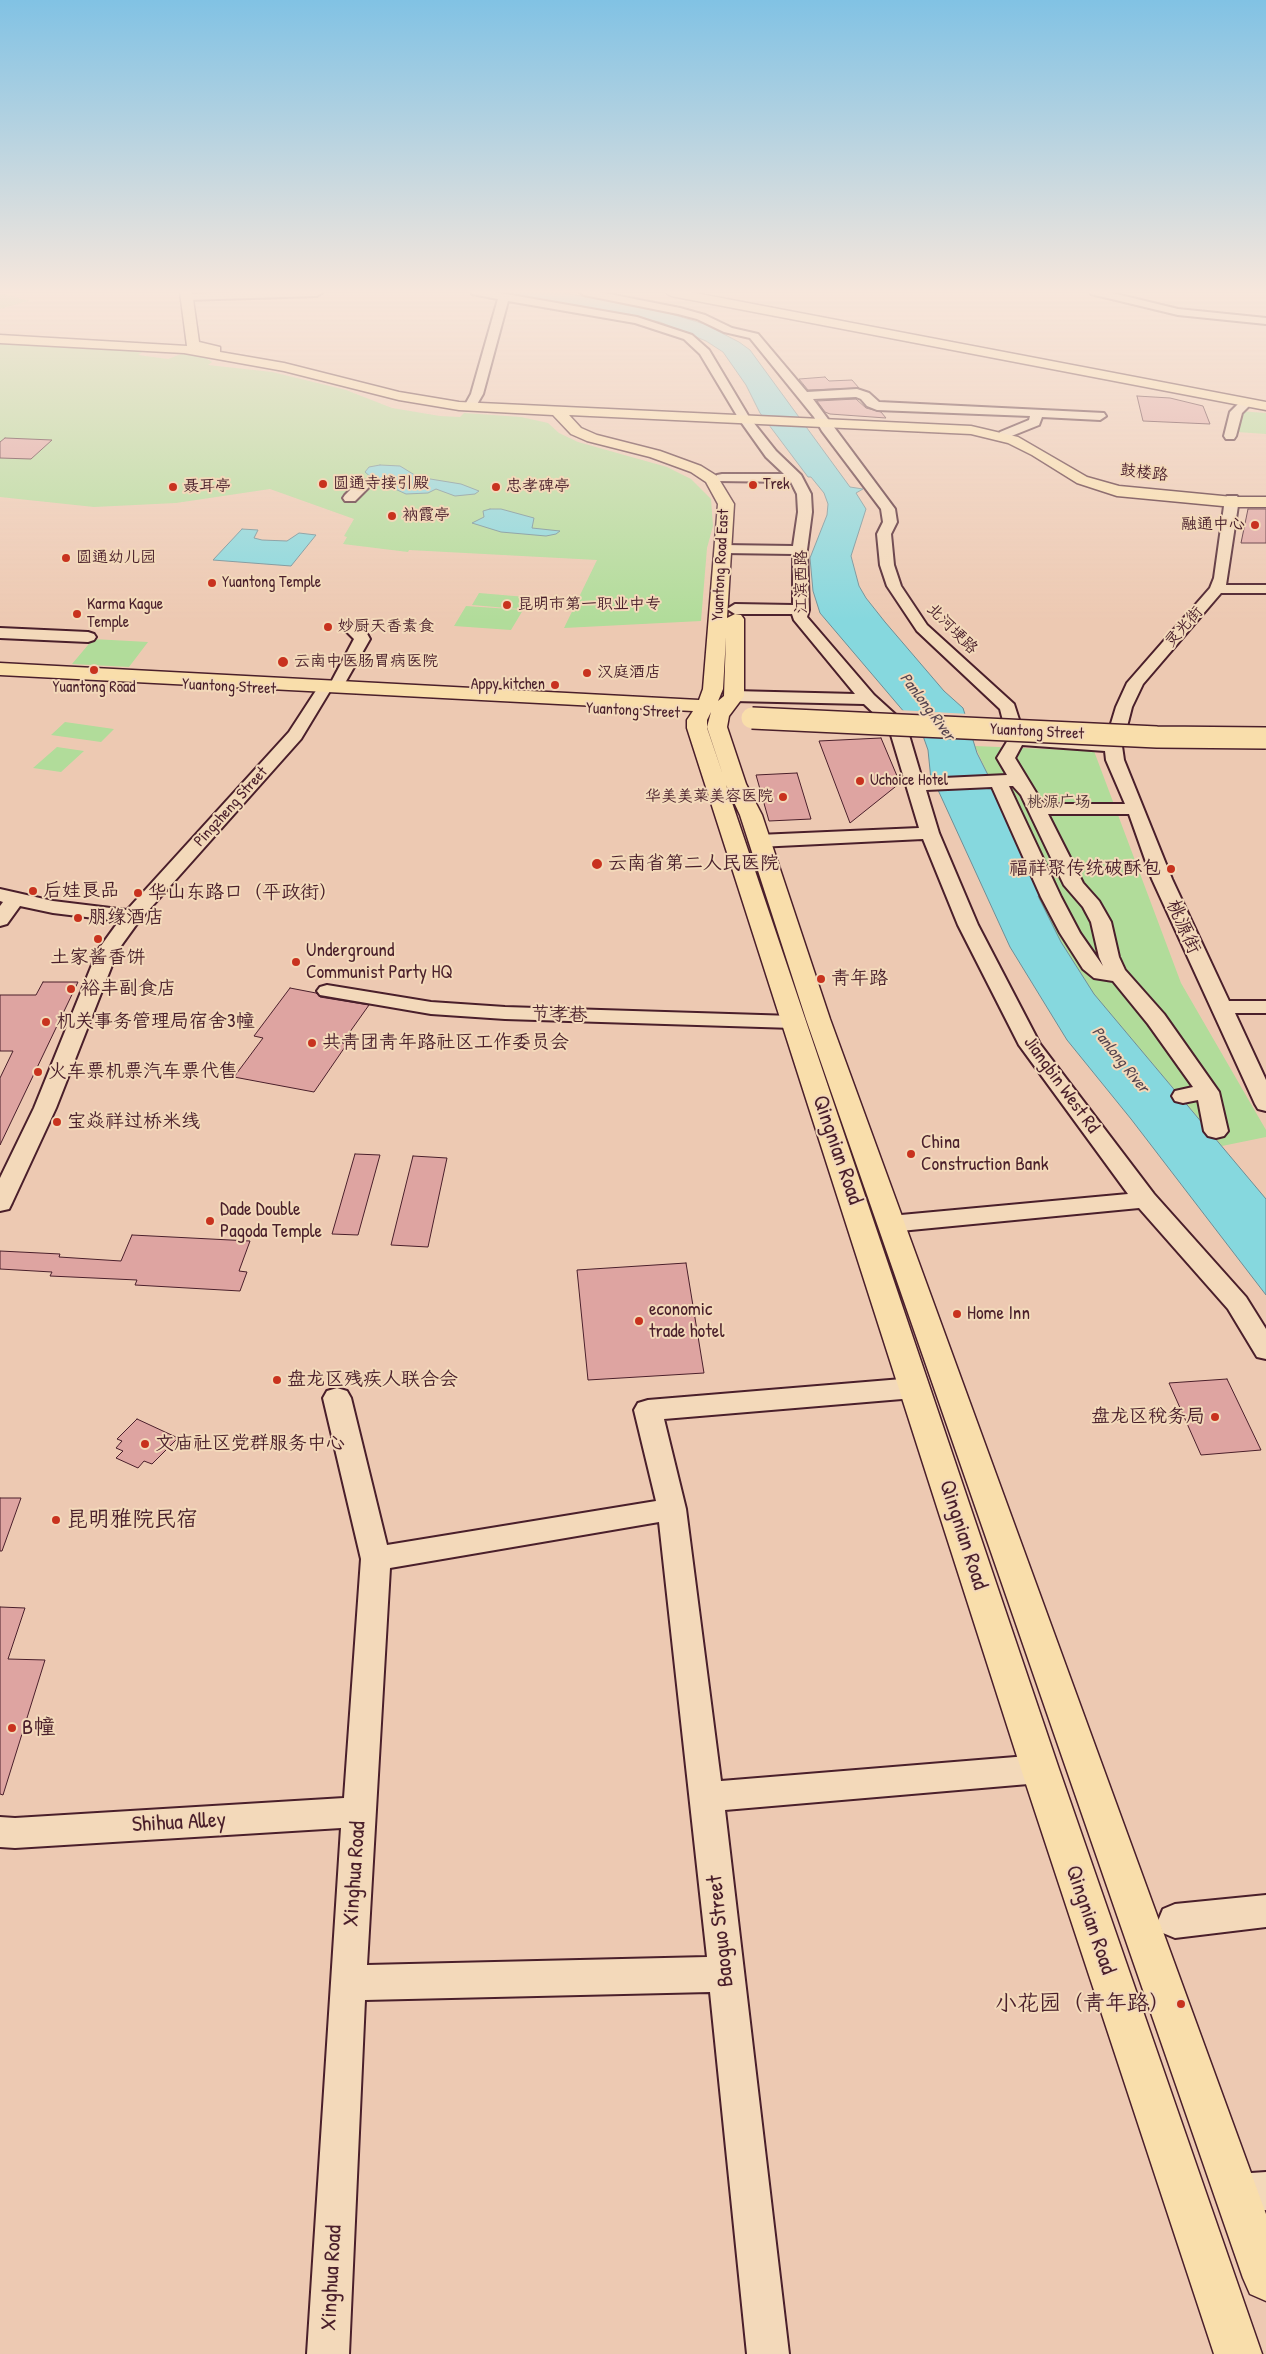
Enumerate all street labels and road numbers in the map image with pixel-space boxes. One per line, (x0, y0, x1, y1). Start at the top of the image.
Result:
street label: 鼓楼路 (1119, 461, 1169, 485)
street label: Yuantong Road East (708, 509, 734, 621)
street label: 江滨西路 (792, 550, 812, 614)
street label: 北河埂路 (923, 600, 981, 658)
street label: 灵光街 (1161, 603, 1207, 651)
street label: Yuantong Street (181, 675, 277, 699)
street label: Yuantong Street (585, 699, 681, 723)
street label: Yuantong Street (989, 720, 1085, 744)
street label: Pingzheng Street (190, 763, 272, 851)
street label: 桃源街 (1161, 896, 1205, 958)
street label: 节孝巷 (530, 1003, 588, 1027)
street label: Jiangbin West Rd (1018, 1032, 1104, 1138)
street label: Qingnian Road (806, 1092, 868, 1208)
street label: Qingnian Road (933, 1477, 993, 1593)
street label: Shihua Alley (131, 1807, 227, 1839)
street label: Xinghua Road (338, 1820, 372, 1928)
street label: Qingnian Road (1059, 1862, 1121, 1978)
street label: Baoguo Street (702, 1874, 740, 1988)
street label: Xinghua Road (316, 2225, 348, 2331)

